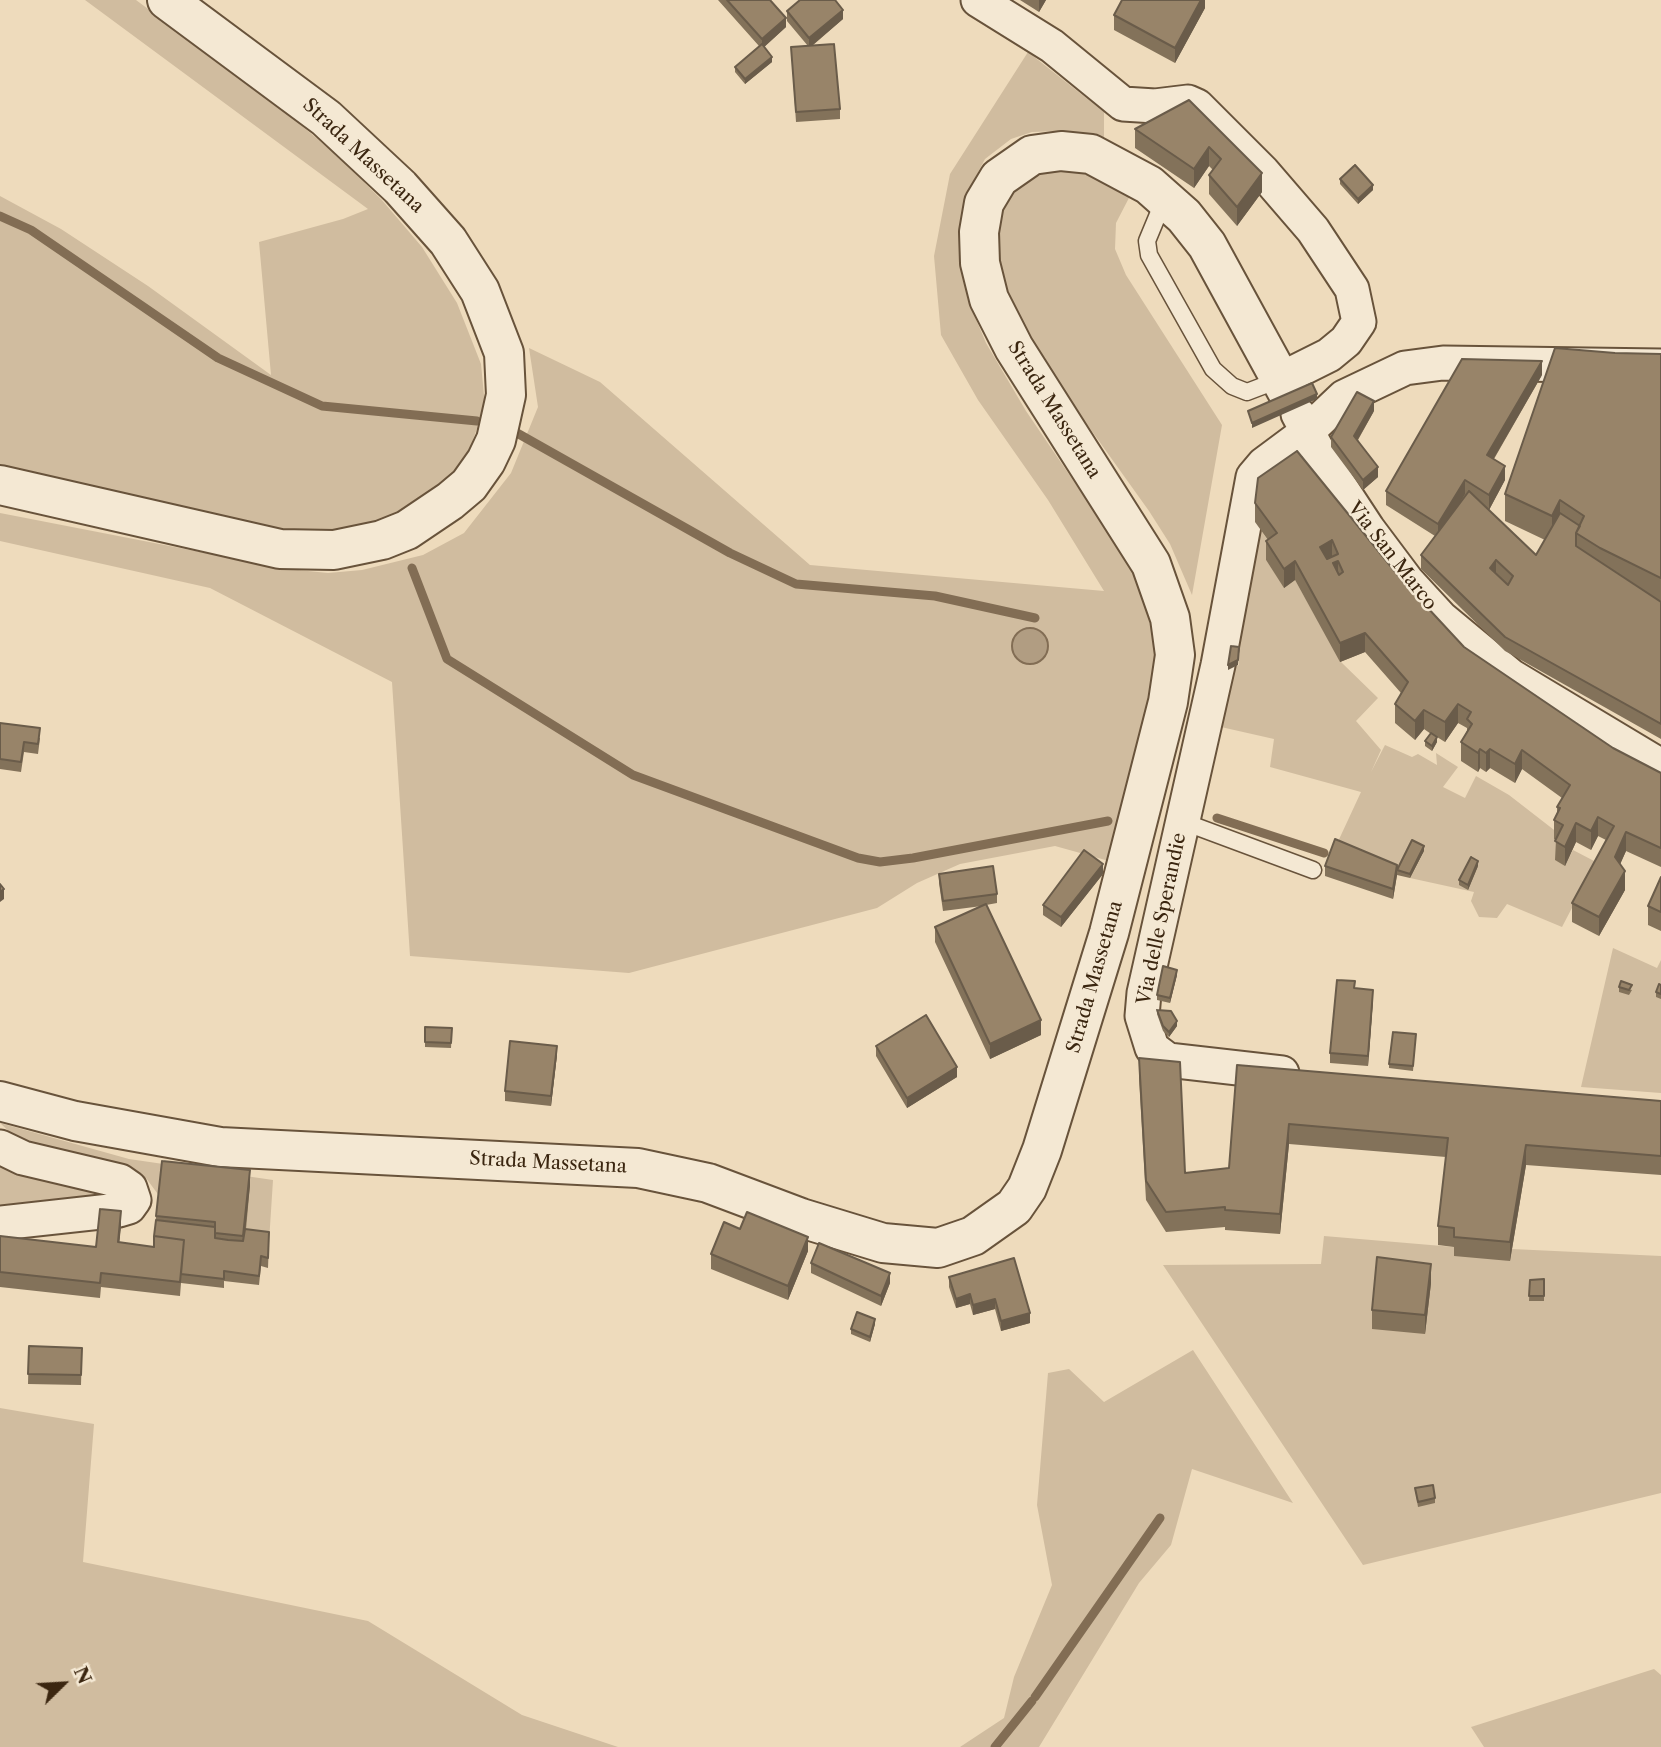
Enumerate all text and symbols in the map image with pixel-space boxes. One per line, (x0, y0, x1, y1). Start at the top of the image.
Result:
street label: Strada Massetana (298, 94, 428, 218)
street label: Strada Massetana (1003, 337, 1105, 483)
street label: Via San Marco (1343, 497, 1441, 615)
street label: Via delle Sperandie (1133, 831, 1191, 1007)
street label: Strada Massetana (1062, 898, 1128, 1056)
street label: Strada Massetana (469, 1147, 627, 1179)
north arrow (28, 1649, 98, 1719)
text: N (69, 1663, 97, 1687)

